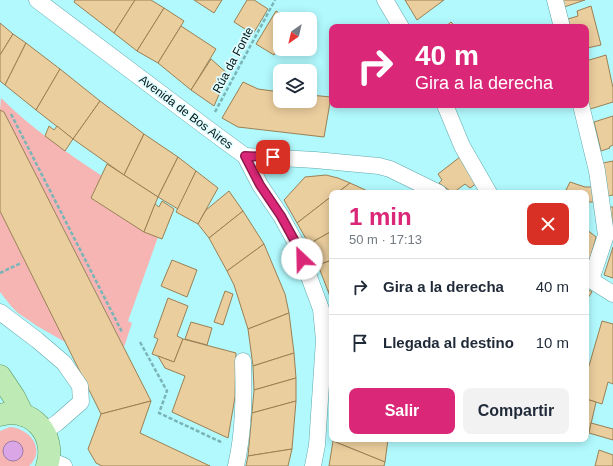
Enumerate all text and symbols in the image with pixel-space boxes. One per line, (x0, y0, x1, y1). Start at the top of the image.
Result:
north arrow (273, 12, 317, 56)
map controls (273, 12, 317, 108)
street label: Rúa da Fonte (210, 24, 256, 95)
icon: right (349, 40, 401, 92)
text: 40 m (415, 40, 479, 71)
button: layers (273, 64, 317, 108)
street label: Avenida de Bos Aires (136, 72, 236, 152)
text: Gira a la derecha (415, 73, 553, 93)
pin (256, 140, 290, 174)
icon: arrive (262, 146, 284, 168)
text: 1 min (349, 203, 412, 230)
button: close (527, 203, 569, 245)
text: 50 m · 17:13 (349, 232, 422, 247)
position arrow (281, 238, 323, 280)
icon: right (349, 276, 371, 298)
text: Gira a la derecha (383, 278, 504, 295)
text: 40 m (536, 278, 569, 295)
icon: arrive (349, 332, 371, 354)
text: Llegada al destino (383, 334, 514, 351)
text: 10 m (536, 334, 569, 351)
button: Salir (349, 388, 455, 434)
button: Compartir (463, 388, 569, 434)

